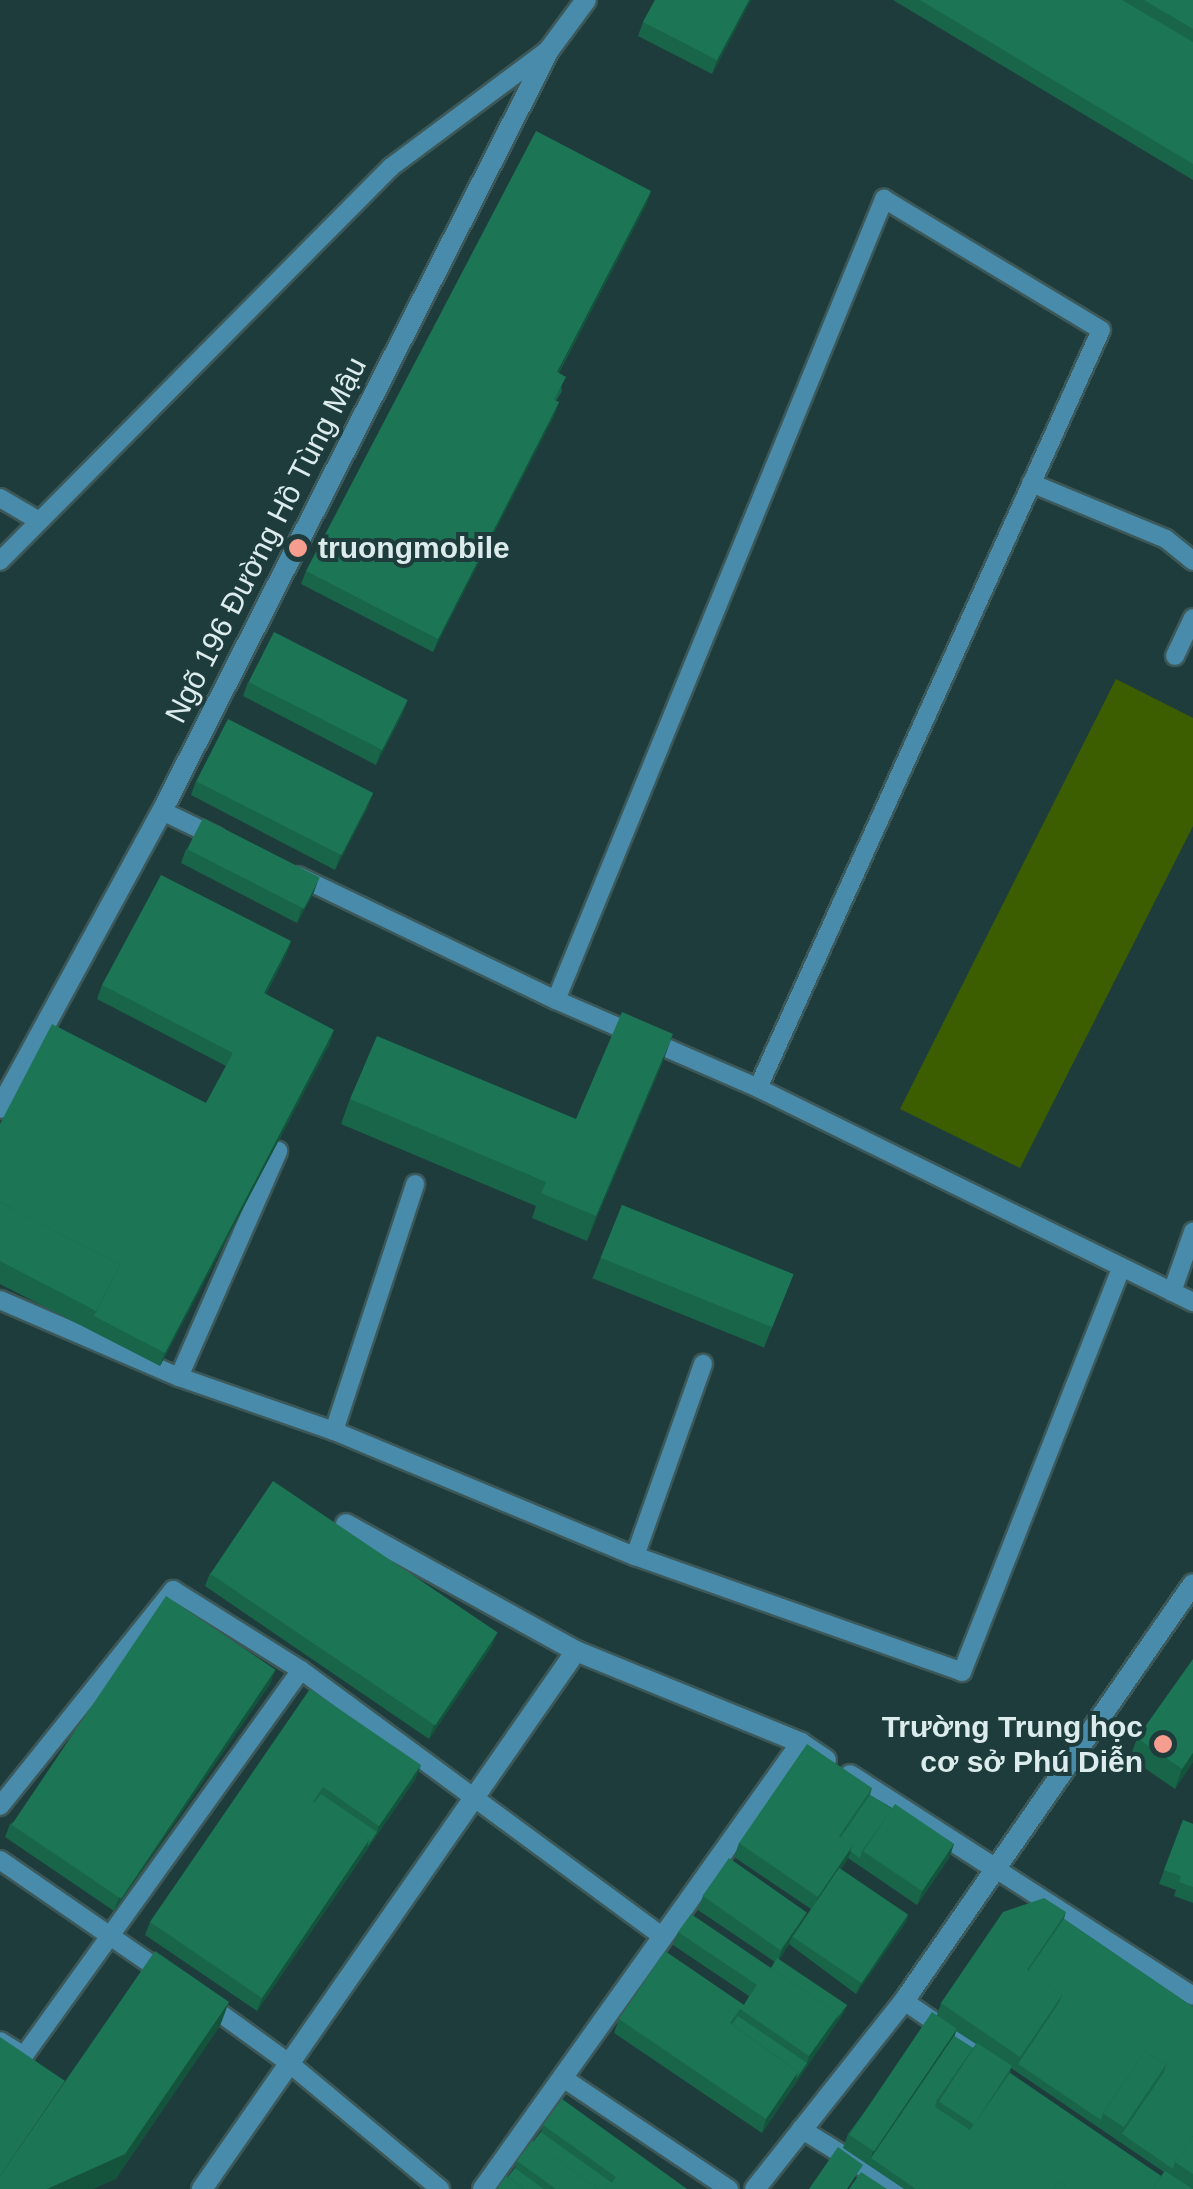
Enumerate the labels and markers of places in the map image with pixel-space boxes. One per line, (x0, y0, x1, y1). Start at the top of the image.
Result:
place label: truongmobile (318, 530, 510, 566)
marker: truongmobile (287, 537, 309, 559)
place label: Trường Trung học cơ sở Phú Diễn (882, 1709, 1143, 1780)
marker: Trường Trung học cơ sở Phú Diễn (1152, 1733, 1174, 1755)

